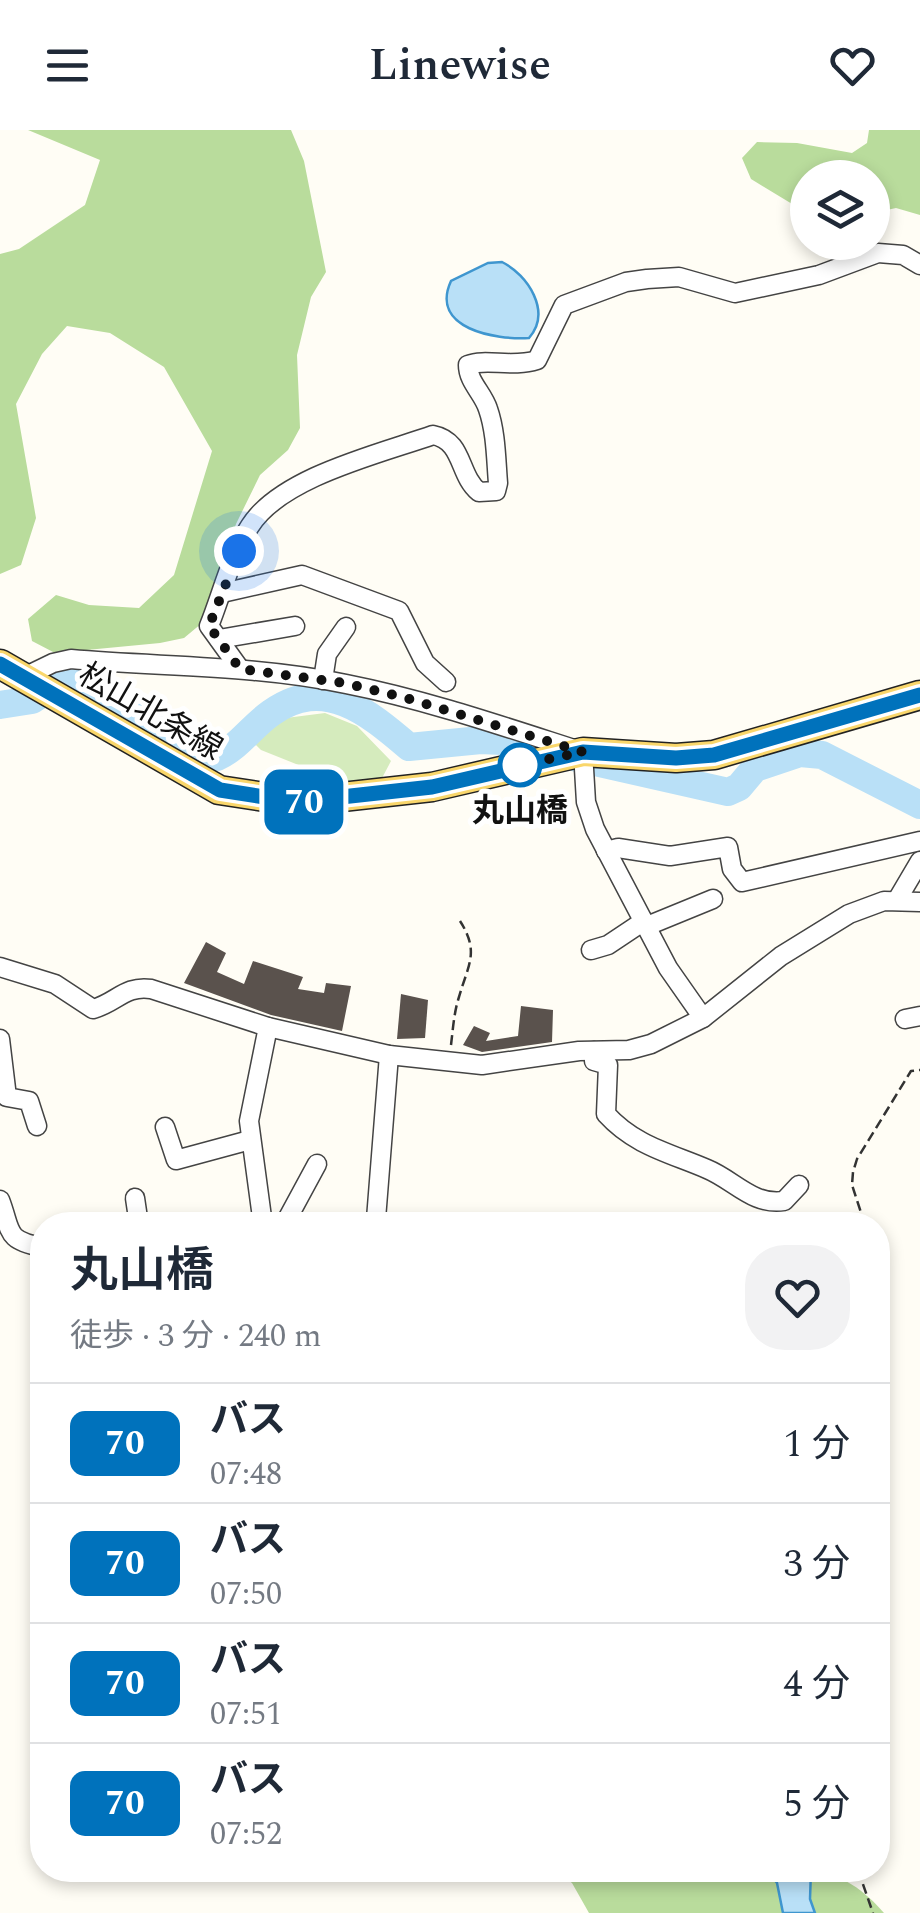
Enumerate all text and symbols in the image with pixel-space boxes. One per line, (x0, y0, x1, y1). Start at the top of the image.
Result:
text: Linewise (369, 31, 551, 100)
icon: menu (40, 38, 95, 93)
icon: heart (825, 38, 880, 93)
map controls (790, 160, 890, 260)
button: layers (790, 160, 890, 260)
your location (214, 526, 264, 576)
street label: 松山北条線 (69, 651, 232, 774)
marker: 丸山橋 (499, 744, 541, 786)
line badge: 70 (259, 770, 349, 834)
text: 70 (284, 776, 324, 829)
place label: 丸山橋 (472, 787, 568, 836)
text: 丸山橋 (70, 1235, 214, 1308)
button: heart (745, 1245, 850, 1350)
text: 徒歩 · 3 分 · 240 m (70, 1312, 322, 1361)
text: バス (210, 1392, 286, 1450)
text: 1 分 (783, 1416, 850, 1474)
text: 70 (105, 1417, 145, 1470)
text: 07:48 (210, 1450, 282, 1499)
text: バス (210, 1512, 286, 1570)
text: 3 分 (783, 1536, 850, 1594)
text: 70 (105, 1537, 145, 1590)
text: 07:50 (210, 1570, 282, 1619)
text: バス (210, 1632, 286, 1690)
text: 4 分 (783, 1656, 850, 1714)
text: 70 (105, 1657, 145, 1710)
text: 07:51 (210, 1690, 282, 1739)
text: バス (210, 1752, 286, 1810)
text: 5 分 (783, 1776, 850, 1834)
text: 70 (105, 1777, 145, 1830)
text: 07:52 (210, 1810, 282, 1859)

